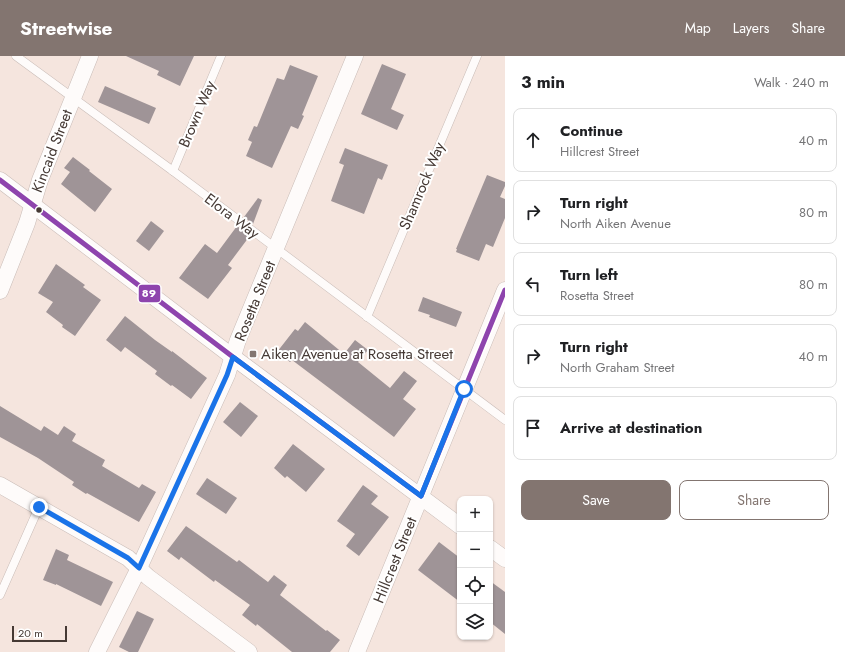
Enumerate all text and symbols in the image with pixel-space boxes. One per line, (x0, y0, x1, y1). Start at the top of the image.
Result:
text: Streetwise (20, 15, 113, 42)
text: Map (685, 18, 711, 38)
text: Layers (733, 18, 769, 38)
text: Share (791, 18, 825, 38)
text: 3 min (521, 70, 565, 94)
text: Walk · 240 m (754, 73, 829, 92)
street label: Brown Way (173, 77, 221, 151)
street label: Kincaid Street (26, 106, 78, 196)
text: Continue (560, 120, 623, 142)
icon: ahead (522, 129, 544, 151)
text: 40 m (799, 131, 828, 150)
street label: Shamrock Way (394, 138, 451, 233)
text: Hillcrest Street (560, 142, 639, 161)
street label: Elora Way (200, 188, 264, 244)
text: Turn right (560, 192, 628, 214)
icon: right (522, 201, 544, 223)
text: 80 m (799, 203, 828, 222)
unlabelled marker (34, 205, 44, 215)
text: North Aiken Avenue (560, 214, 671, 233)
street label: Rosetta Street (229, 257, 281, 345)
text: Turn left (560, 264, 618, 286)
icon: left (522, 273, 544, 295)
text: 80 m (799, 275, 828, 294)
line badge: 89 (138, 284, 161, 303)
text: 89 (142, 285, 156, 301)
text: Rosetta Street (560, 286, 634, 305)
text: Turn right (560, 336, 628, 358)
place label: Aiken Avenue at Rosetta Street (261, 343, 453, 365)
icon: right (522, 345, 544, 367)
text: 40 m (799, 347, 828, 366)
marker: Aiken Avenue at Rosetta Street (248, 349, 258, 359)
text: North Graham Street (560, 358, 674, 377)
route start (455, 380, 473, 398)
icon: arrive (522, 417, 544, 439)
text: Arrive at destination (560, 417, 702, 439)
button: Save (521, 480, 671, 520)
button: Share (679, 480, 829, 520)
map controls (457, 496, 493, 640)
button: + (457, 496, 493, 532)
route end (30, 498, 48, 516)
street label: Hillcrest Street (368, 513, 422, 606)
button: − (457, 532, 493, 568)
button: locate (457, 568, 493, 604)
button: layers (457, 604, 493, 640)
scale bar (12, 624, 67, 643)
text: 20 m (18, 625, 43, 641)

